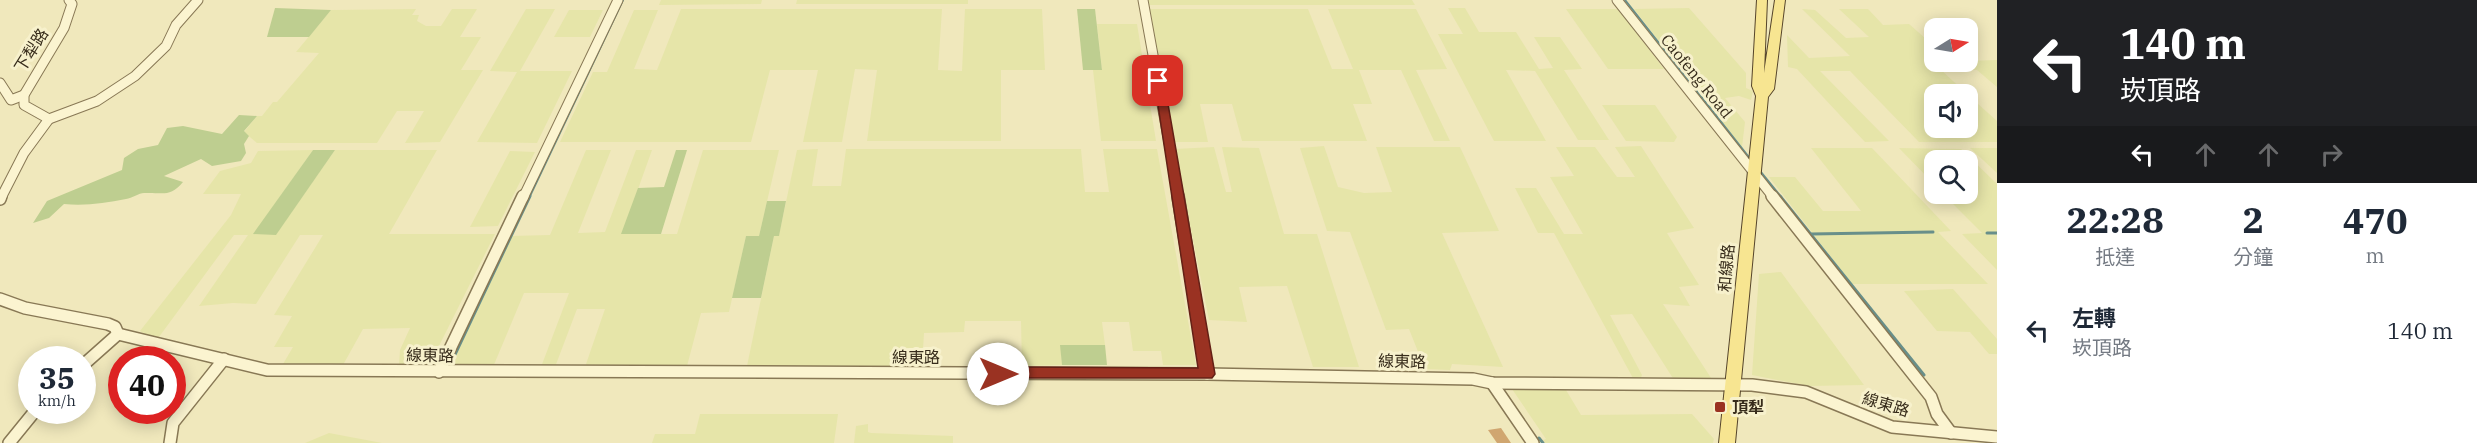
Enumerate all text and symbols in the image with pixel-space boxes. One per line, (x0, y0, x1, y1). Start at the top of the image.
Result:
text: 140 m (2120, 16, 2246, 71)
north arrow (1924, 18, 1978, 72)
map controls (1924, 18, 1978, 204)
street label: 下犁路 (10, 24, 52, 76)
icon: left (2021, 24, 2099, 102)
street label: Caofeng Road (1657, 30, 1737, 122)
pin (1132, 55, 1183, 106)
icon: arrive (1141, 64, 1174, 97)
text: 崁頂路 (2120, 72, 2201, 107)
button: sound (1924, 84, 1978, 138)
icon: left (2126, 138, 2159, 171)
icon: ahead (2189, 138, 2222, 171)
icon: ahead (2252, 138, 2285, 171)
icon: right (2315, 138, 2348, 171)
button: search (1924, 150, 1978, 204)
text: 22:28 (2066, 196, 2164, 243)
text: 2 (2242, 196, 2264, 243)
text: 470 (2343, 197, 2408, 244)
text: m (2366, 242, 2385, 269)
street label: 和線路 (1714, 243, 1738, 293)
text: 抵達 (2095, 243, 2135, 270)
text: 分鐘 (2233, 243, 2273, 270)
text: 左轉 (2072, 303, 2116, 332)
icon: left (2021, 314, 2054, 347)
text: 140 m (2387, 316, 2453, 345)
text: 崁頂路 (2072, 334, 2132, 361)
position arrow (966, 342, 1030, 406)
street label: 線東路 (406, 345, 454, 365)
speed limit sign: 40 (108, 346, 186, 424)
street label: 線東路 (892, 347, 940, 367)
street label: 線東路 (1378, 351, 1426, 371)
text: 35 (39, 358, 75, 397)
street label: 線東路 (1860, 387, 1912, 421)
text: km/h (38, 391, 76, 410)
place label: 頂犁 (1732, 397, 1764, 417)
marker: 頂犁 (1713, 400, 1727, 414)

